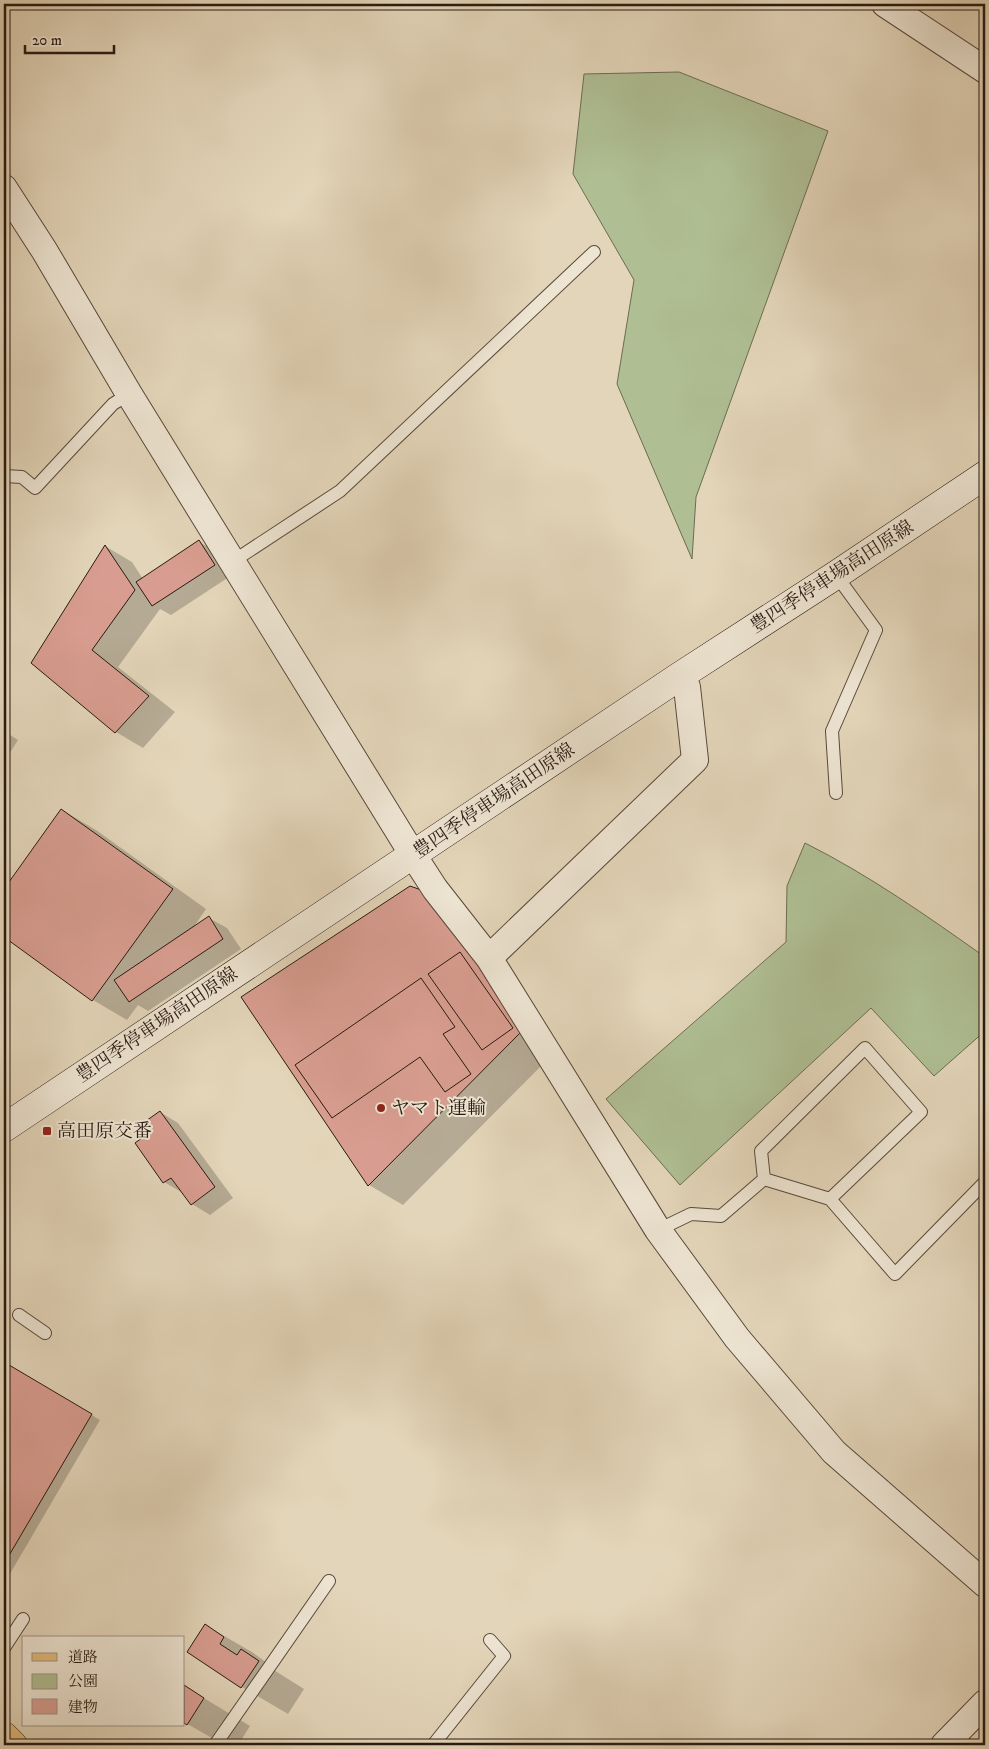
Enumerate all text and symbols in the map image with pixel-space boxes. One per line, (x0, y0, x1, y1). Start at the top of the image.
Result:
scale bar (25, 22, 114, 54)
text: 20 m (32, 31, 62, 50)
street label: 豊四季停車場高田原線 (746, 516, 918, 638)
street label: 豊四季停車場高田原線 (409, 738, 579, 864)
street label: 豊四季停車場高田原線 (72, 962, 242, 1088)
place label: ヤマト運輸 (391, 1097, 486, 1120)
marker: ヤマト運輸 (375, 1102, 387, 1114)
place label: 高田原交番 (57, 1120, 152, 1143)
marker: 高田原交番 (41, 1125, 53, 1137)
legend (22, 1636, 185, 1726)
text: 道路 (68, 1648, 98, 1667)
text: 公園 (68, 1672, 98, 1691)
text: 建物 (68, 1698, 98, 1717)

